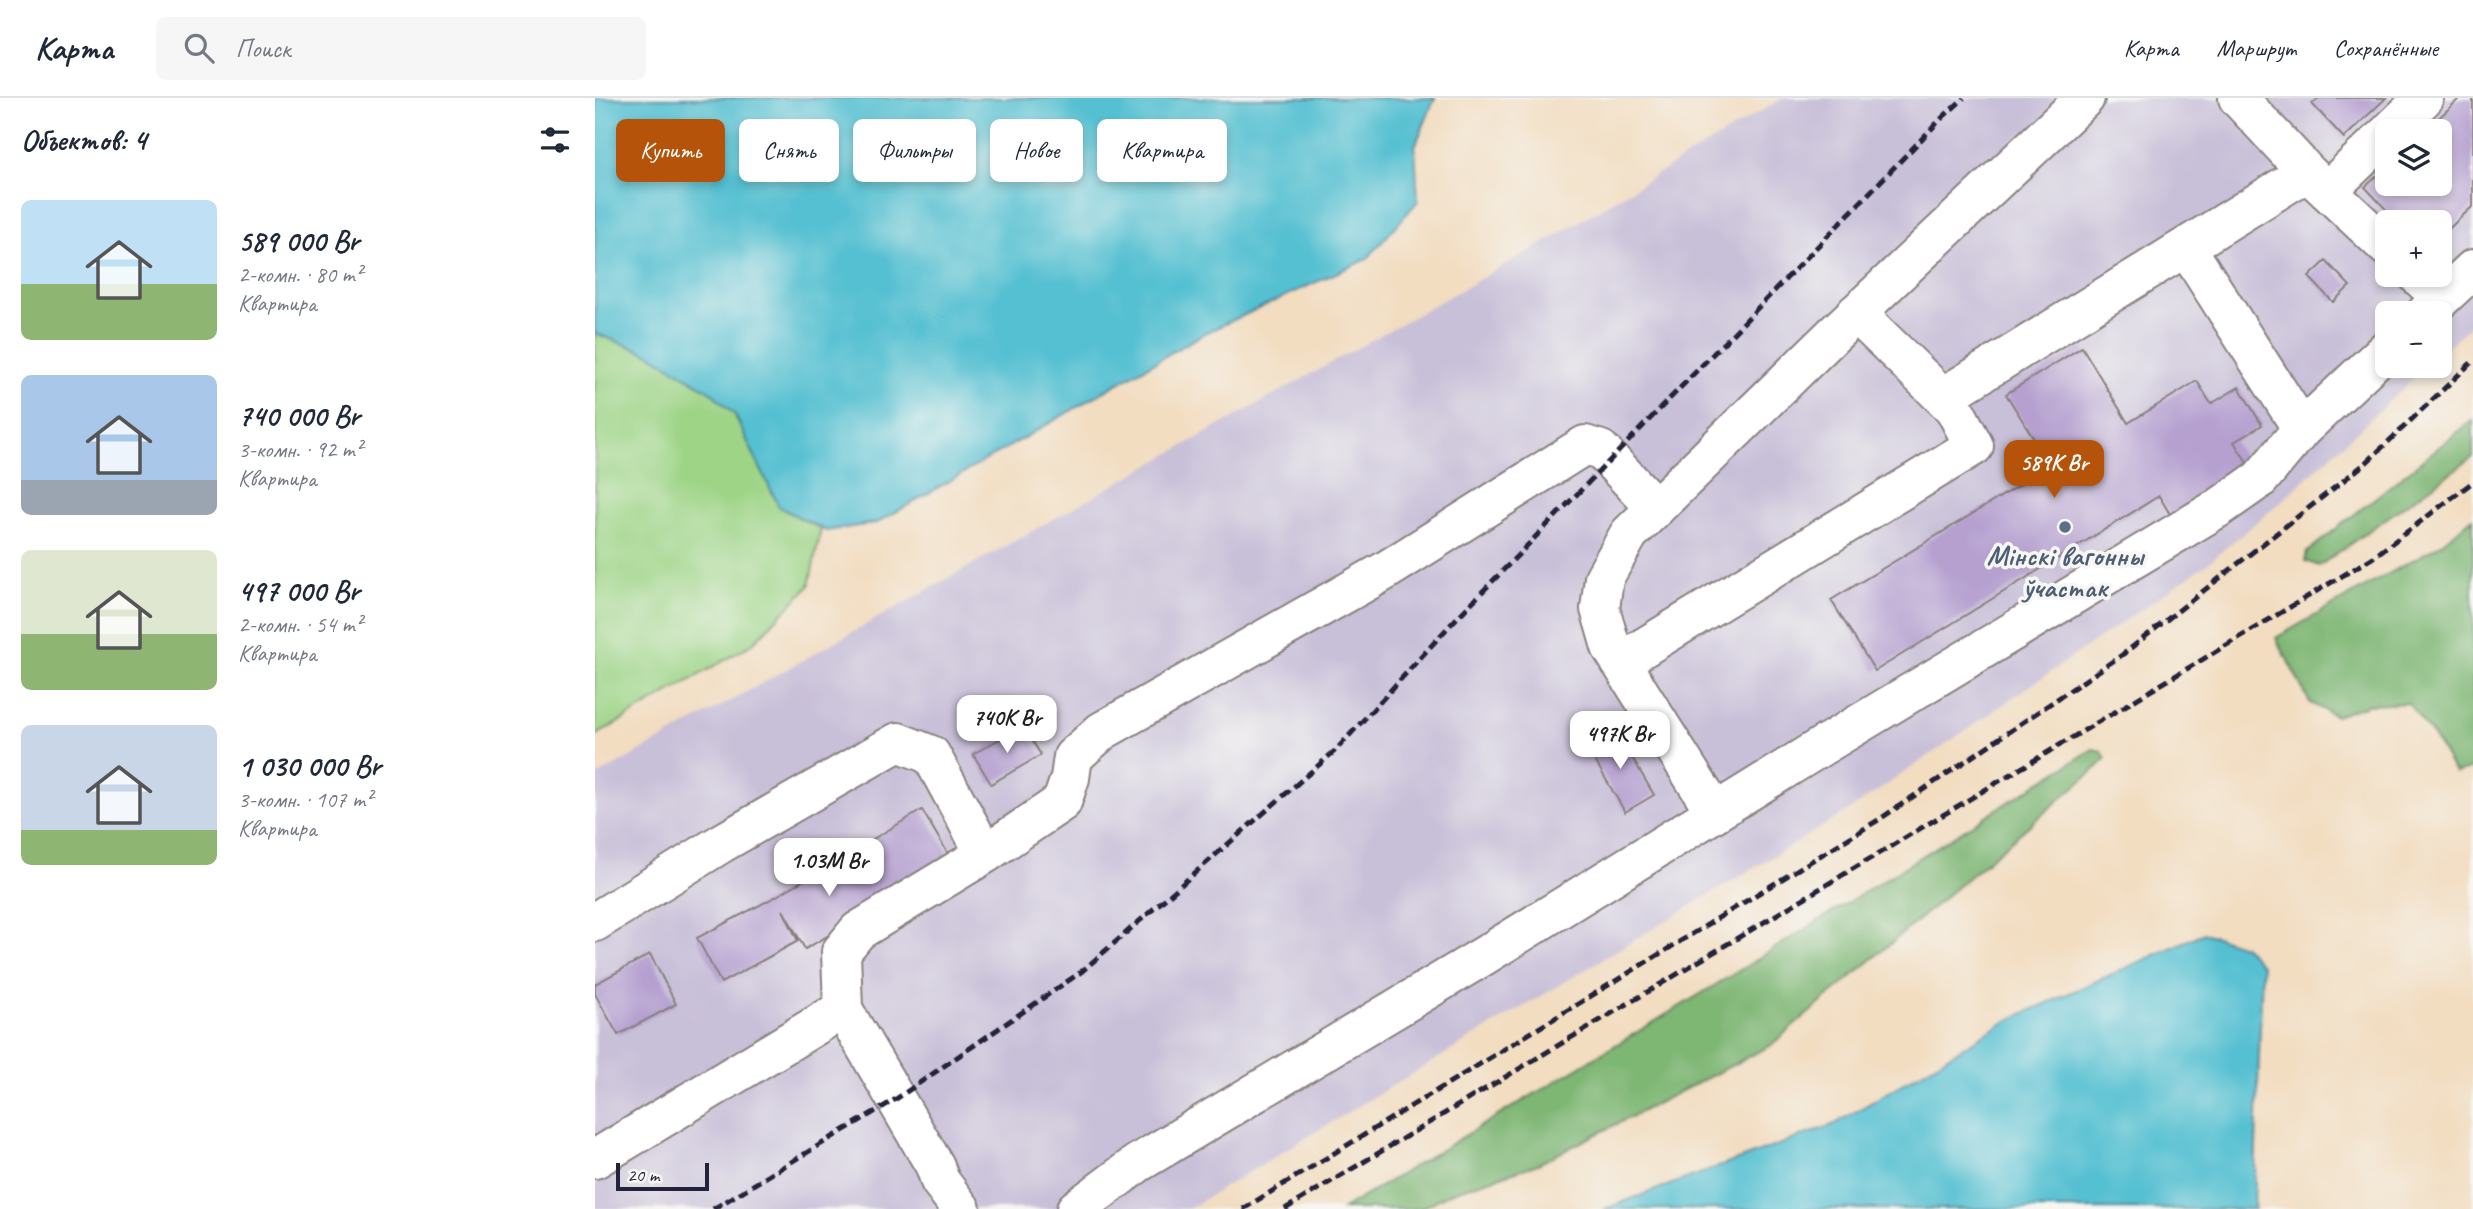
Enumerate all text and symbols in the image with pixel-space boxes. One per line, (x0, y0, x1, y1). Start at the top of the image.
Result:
search box (156, 17, 646, 80)
text: Карта (35, 27, 114, 69)
icon: search (180, 29, 218, 67)
text: Поиск (236, 32, 290, 65)
text: Карта (2124, 33, 2179, 63)
text: Маршрут (2217, 33, 2296, 63)
text: Сохранённые (2334, 33, 2438, 63)
chip: Купить (616, 119, 725, 182)
chip: Снять (739, 119, 839, 182)
chip: Фильтры (853, 119, 976, 182)
chip: Новое (990, 119, 1083, 182)
chip: Квартира (1097, 119, 1227, 182)
map controls (2375, 119, 2452, 378)
button: layers (2375, 119, 2452, 196)
text: Объектов: 4 (21, 121, 146, 159)
icon: filters (536, 121, 574, 159)
button: + (2375, 210, 2452, 287)
text: 589 000 Br (238, 222, 359, 260)
icon: home (77, 228, 161, 312)
text: 2-комн. · 80 m² (238, 260, 362, 289)
text: Квартира (238, 289, 316, 318)
button: − (2375, 301, 2452, 378)
text: 740 000 Br (238, 397, 360, 435)
icon: home (77, 403, 161, 487)
text: 3-комн. · 92 m² (238, 435, 362, 464)
pin: 589K Br (1989, 440, 2119, 500)
text: 589K Br (2020, 448, 2088, 477)
text: Квартира (238, 464, 316, 493)
marker: Мінскі вагонны ўчастак (2057, 519, 2073, 535)
place label: Мінскі вагонны ўчастак (1987, 538, 2146, 605)
text: 497 000 Br (238, 572, 360, 610)
icon: home (77, 578, 161, 662)
text: 2-комн. · 54 m² (238, 610, 362, 639)
text: Квартира (238, 639, 316, 668)
pin: 740K Br (942, 696, 1072, 755)
text: 740K Br (973, 703, 1041, 732)
pin: 497K Br (1555, 712, 1685, 771)
text: 497K Br (1586, 719, 1654, 748)
text: 1 030 000 Br (238, 747, 381, 785)
icon: home (77, 753, 161, 837)
text: 3-комн. · 107 m² (238, 785, 372, 814)
text: Квартира (238, 814, 316, 843)
pin: 1.03M Br (757, 838, 901, 898)
text: 1.03M Br (790, 846, 868, 875)
scale bar (616, 1160, 709, 1192)
text: 20 m (627, 1163, 659, 1187)

